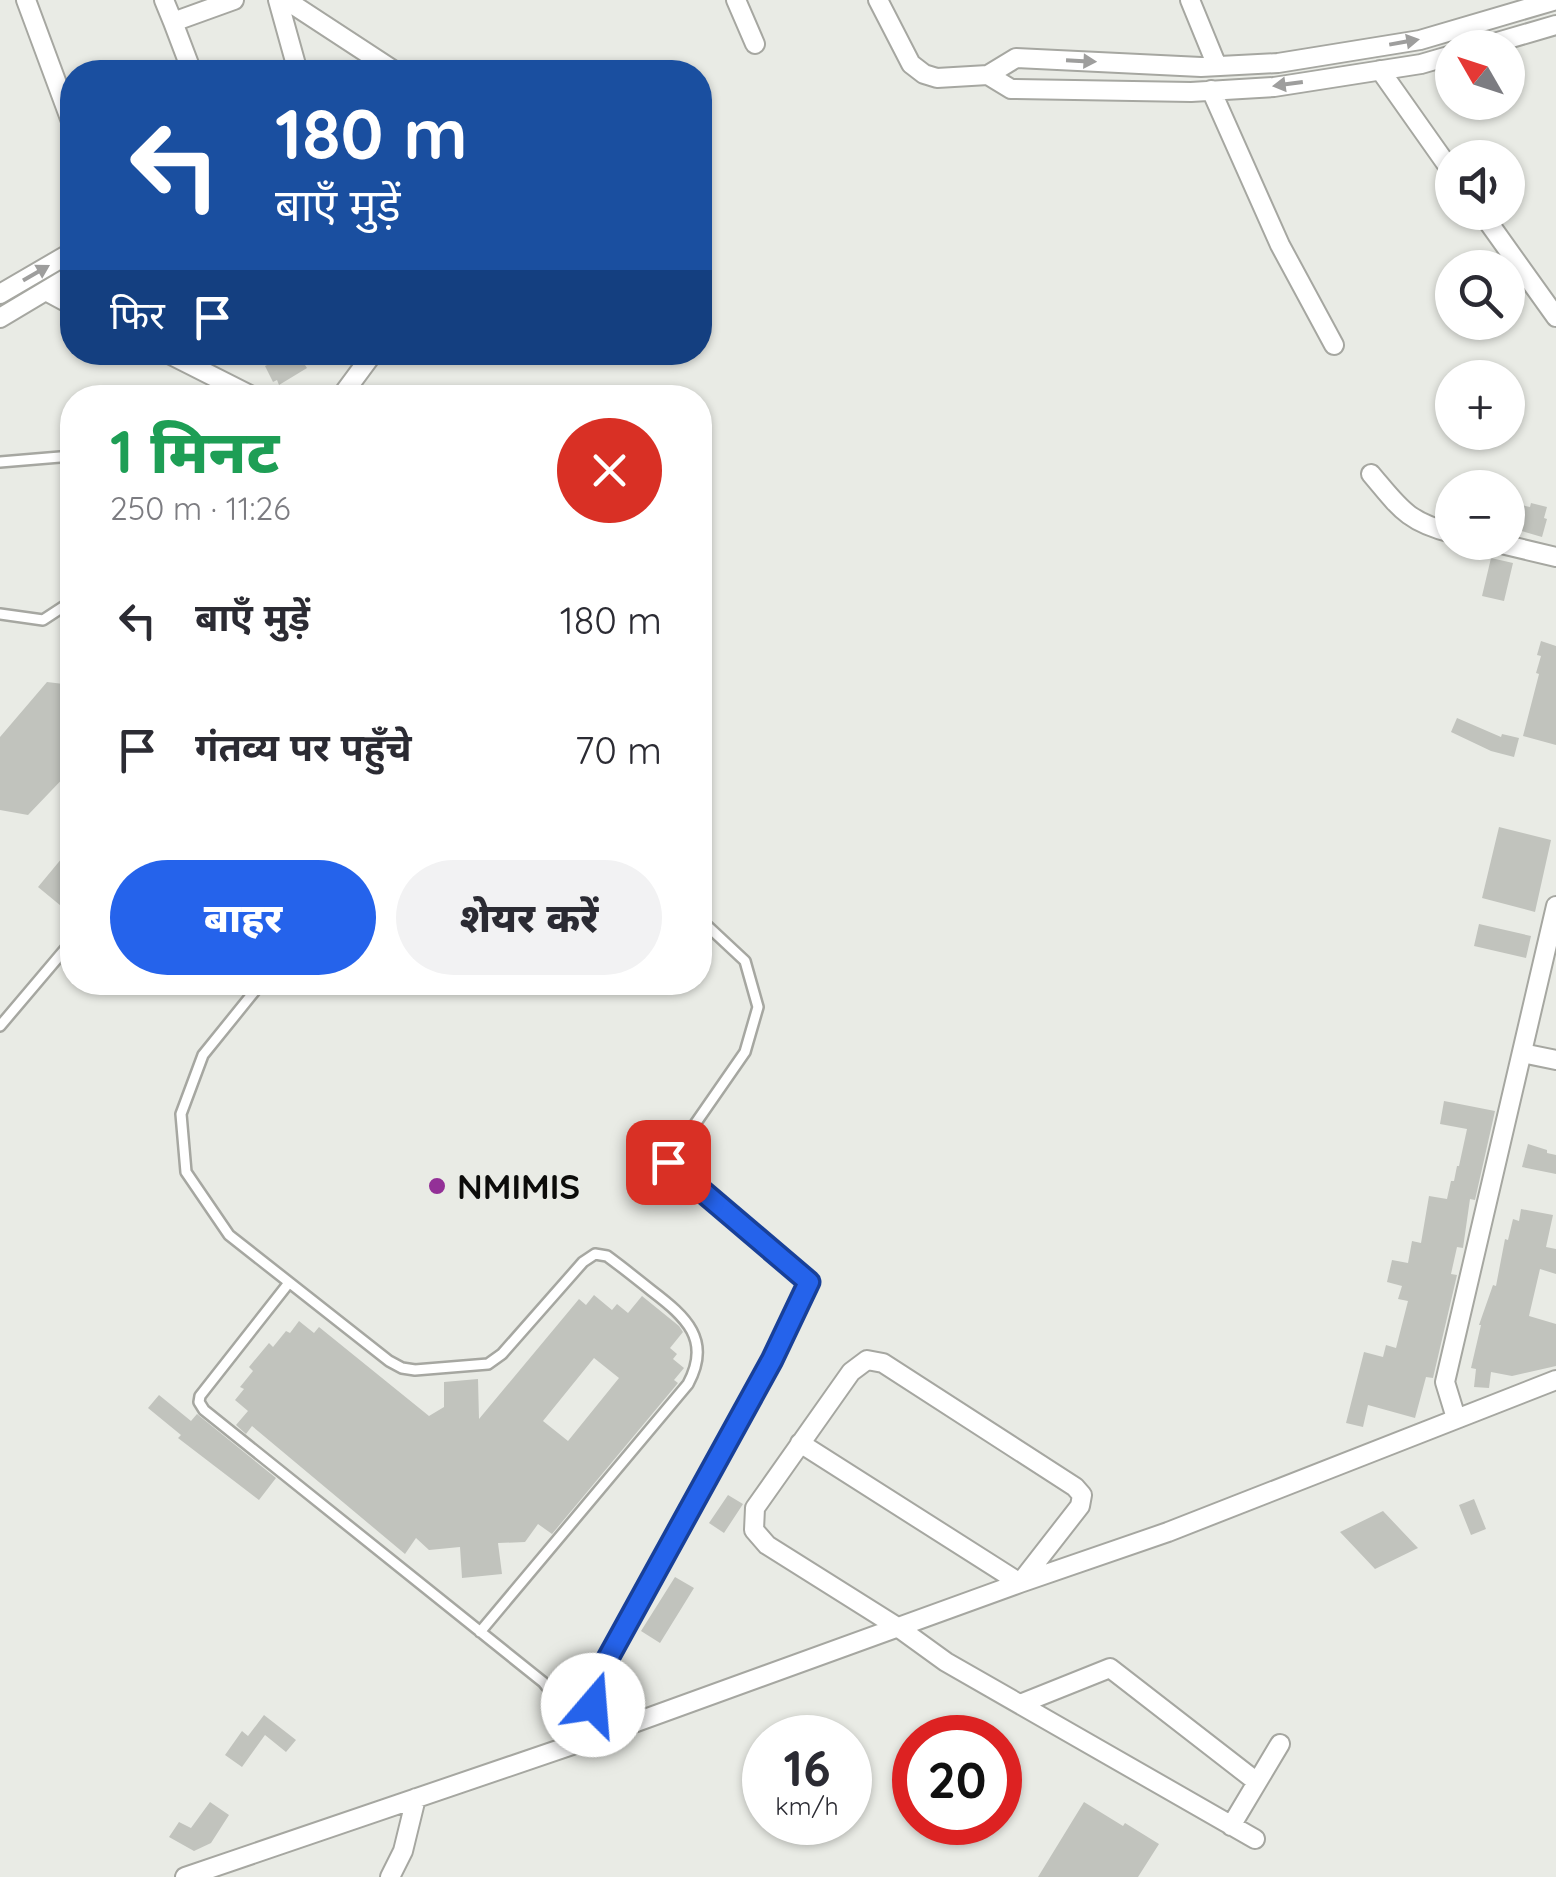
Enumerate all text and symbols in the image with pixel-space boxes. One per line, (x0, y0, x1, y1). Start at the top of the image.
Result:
north arrow (1435, 30, 1525, 120)
map controls (1435, 30, 1525, 560)
one-way arrow (1389, 34, 1420, 49)
one-way arrow (1066, 53, 1098, 69)
one-way arrow (1272, 77, 1303, 93)
text: 180 m (275, 89, 468, 177)
icon: left (110, 100, 240, 230)
button: sound (1435, 140, 1525, 230)
text: बाएँ मुड़ें (275, 176, 401, 232)
button: search (1435, 250, 1525, 340)
one-way arrow (22, 265, 50, 282)
icon: arrive (185, 290, 240, 345)
text: फिर (110, 291, 165, 339)
button: + (1435, 360, 1525, 450)
text: 1 मिनट (110, 413, 279, 488)
button: close (557, 418, 662, 523)
button: − (1435, 470, 1525, 560)
text: 250 m · 11:26 (110, 488, 290, 528)
icon: left (110, 593, 165, 648)
text: बाएँ मुड़ें (195, 593, 310, 641)
text: 180 m (560, 596, 662, 644)
icon: arrive (110, 723, 165, 778)
text: गंतव्य पर पहुँचे (195, 723, 412, 771)
text: 70 m (575, 726, 662, 774)
button: बाहर (110, 860, 376, 975)
button: शेयर करें (396, 860, 662, 975)
pin (626, 1120, 711, 1205)
icon: arrive (641, 1135, 696, 1190)
place label: NMIMIS (457, 1164, 580, 1208)
marker: NMIMIS (426, 1175, 448, 1197)
position arrow (541, 1653, 645, 1757)
speed limit sign: 20 (892, 1715, 1022, 1845)
text: 16 (783, 1736, 831, 1799)
text: km/h (775, 1790, 839, 1821)

